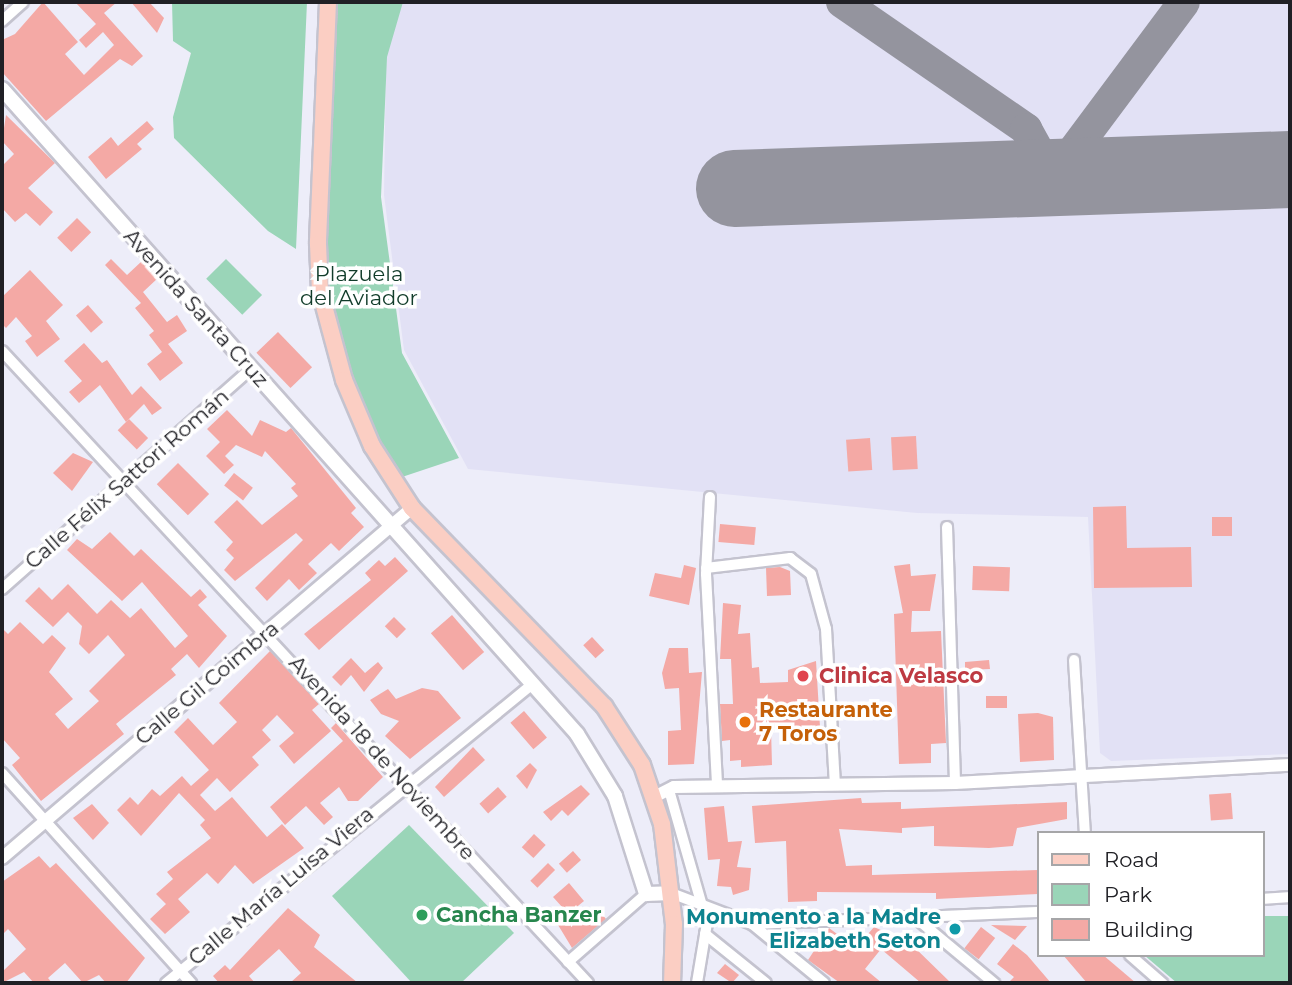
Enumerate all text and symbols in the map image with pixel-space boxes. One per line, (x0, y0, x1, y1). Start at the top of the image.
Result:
street label: Avenida Santa Cruz (118, 224, 274, 392)
park label: Plazuela del Aviador (300, 261, 418, 311)
street label: Calle Félix Sattori Román (20, 384, 234, 574)
street label: Calle Gil Coimbra (130, 616, 284, 750)
street label: Avenida 18 de Noviembre (284, 651, 480, 865)
place label: Clinica Velasco (819, 663, 983, 689)
marker: Clinica Velasco (793, 666, 813, 686)
place label: Restaurante 7 Toros (759, 697, 893, 747)
marker: Restaurante 7 Toros (737, 714, 753, 730)
street label: Calle María Luisa Viera (183, 801, 379, 971)
legend (1036, 831, 1264, 957)
text: Road (1104, 847, 1159, 872)
text: Park (1104, 882, 1152, 907)
place label: Cancha Banzer (436, 902, 602, 928)
place label: Monumento a la Madre Elizabeth Seton (686, 904, 941, 954)
marker: Cancha Banzer (414, 907, 430, 923)
text: Building (1104, 917, 1194, 942)
marker: Monumento a la Madre Elizabeth Seton (947, 921, 963, 937)

